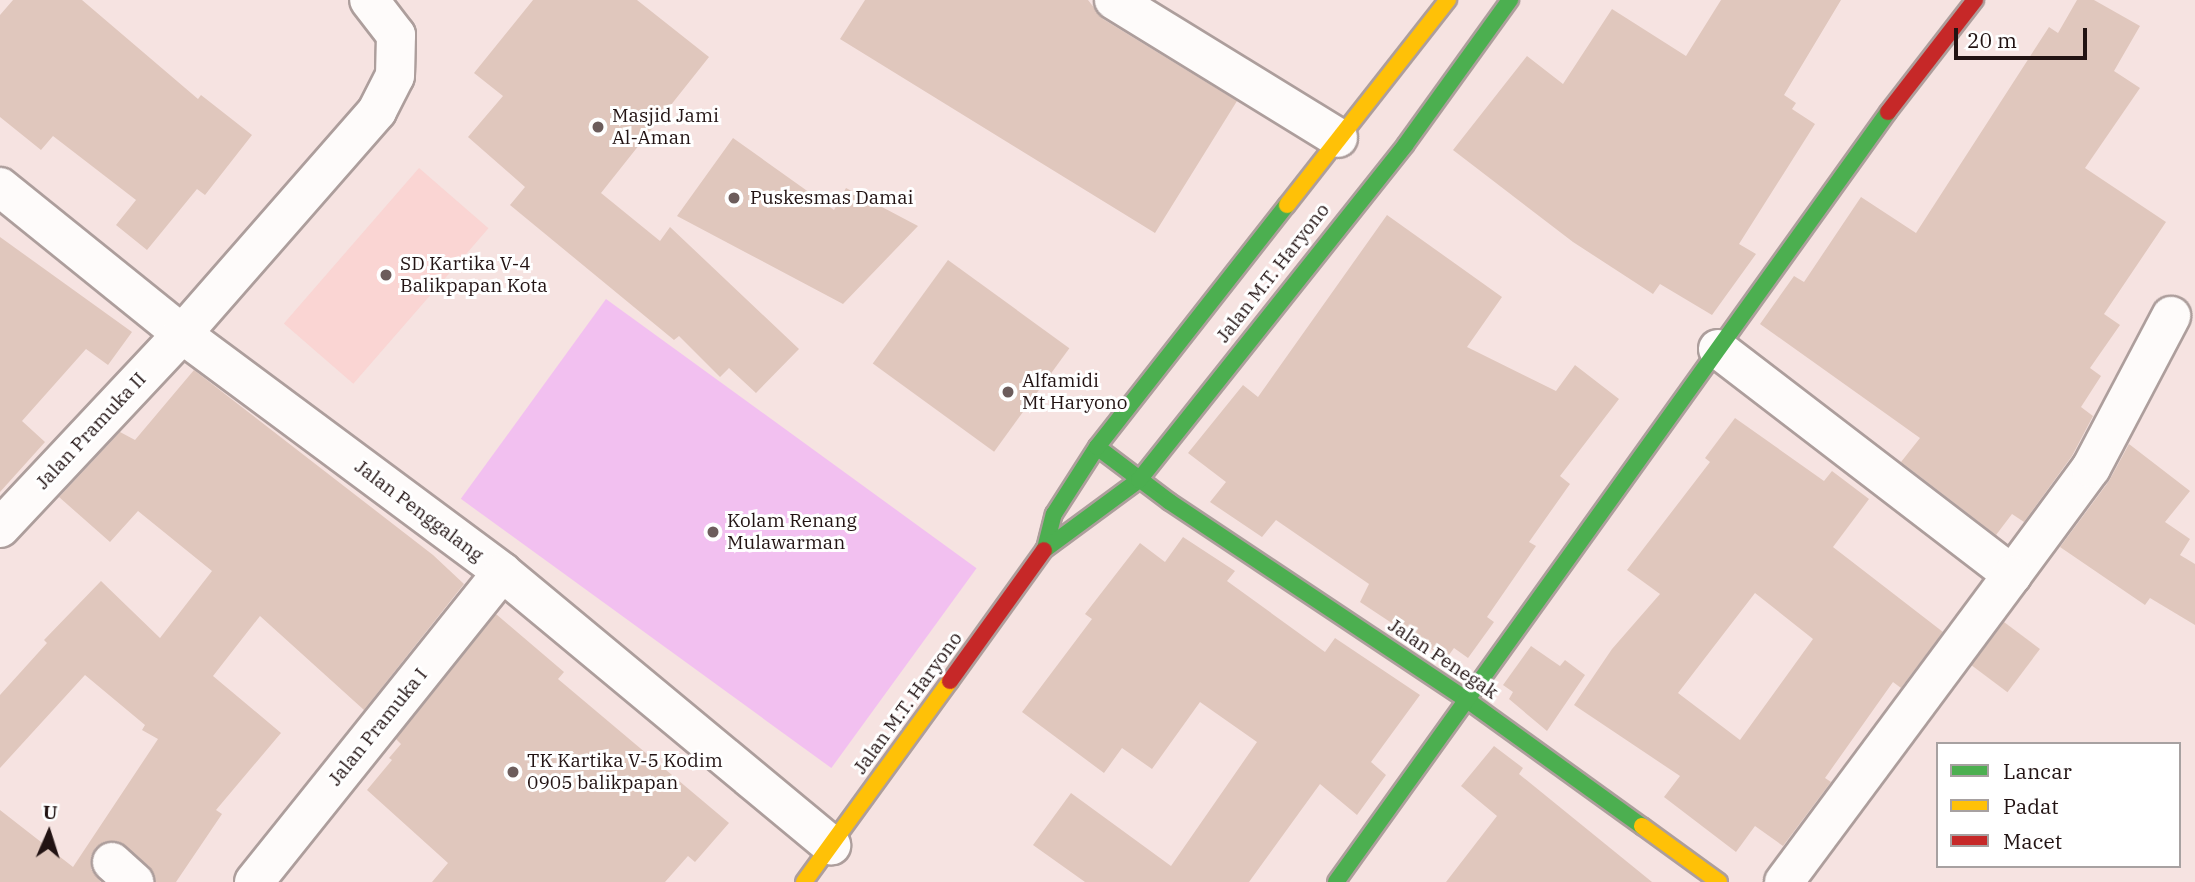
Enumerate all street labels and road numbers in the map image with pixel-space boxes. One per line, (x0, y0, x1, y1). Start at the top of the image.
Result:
street label: Jalan M.T. Haryono (1212, 199, 1334, 347)
street label: Jalan Pramuka II (31, 368, 151, 494)
street label: Jalan Penggalang (350, 455, 488, 567)
street label: Jalan Penegak (1384, 614, 1502, 704)
street label: Jalan M.T. Haryono (849, 628, 967, 778)
street label: Jalan Pramuka I (324, 664, 432, 790)

